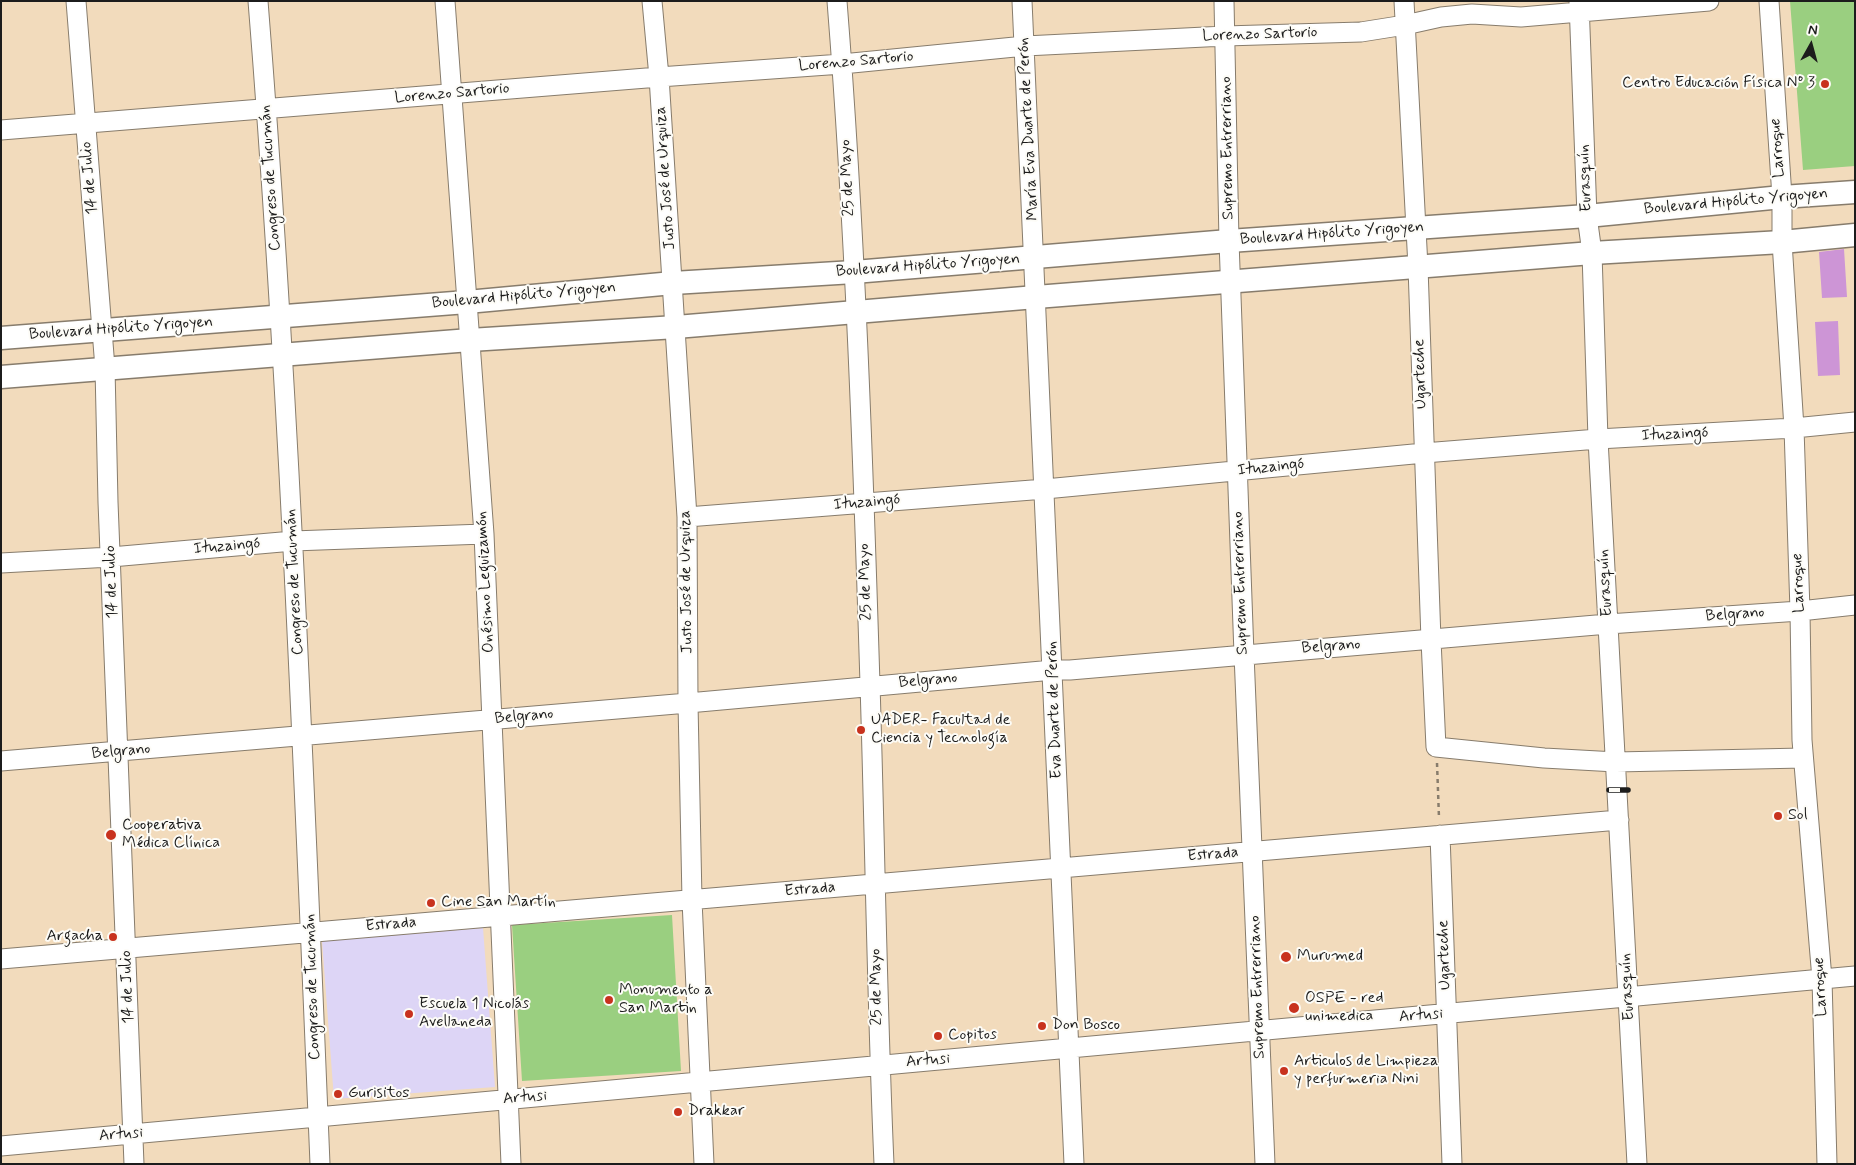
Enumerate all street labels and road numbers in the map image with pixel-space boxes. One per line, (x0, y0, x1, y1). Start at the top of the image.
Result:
street label: Lorenzo Sartorio (1202, 23, 1318, 47)
street label: María Eva Duarte de Perón (1015, 37, 1043, 221)
street label: Lorenzo Sartorio (798, 47, 914, 77)
street label: Supremo Entrerriano (1217, 76, 1239, 220)
street label: Lorenzo Sartorio (394, 79, 510, 109)
street label: Congreso de Tucumán (256, 104, 286, 252)
street label: Justo José de Urquiza (651, 106, 681, 250)
street label: Larroque (1766, 118, 1790, 178)
street label: 25 de Mayo (836, 139, 860, 217)
street label: 14 de Julio (77, 141, 103, 215)
street label: Eurasquín (1575, 144, 1597, 212)
street label: Boulevard Hipólito Yrigoyen (1643, 184, 1829, 220)
street label: Boulevard Hipólito Yrigoyen (1239, 218, 1425, 250)
street label: Boulevard Hipólito Yrigoyen (835, 250, 1021, 282)
street label: Boulevard Hipólito Yrigoyen (431, 278, 617, 314)
street label: Boulevard Hipólito Yrigoyen (28, 313, 214, 345)
street label: Ugarteche (1410, 339, 1432, 409)
street label: Ituzaingó (1641, 424, 1709, 446)
street label: Ituzaingó (1237, 455, 1305, 481)
street label: Ituzaingó (833, 491, 901, 515)
street label: Congreso de Tucumán (282, 508, 308, 656)
street label: Justo José de Urquiza (676, 510, 698, 654)
street label: Onésimo Leguizamón (473, 511, 499, 653)
street label: Supremo Entrerriano (1229, 511, 1253, 655)
street label: Ituzaingó (193, 535, 261, 559)
street label: 25 de Mayo (855, 543, 877, 621)
street label: 14 de Julio (101, 545, 123, 619)
street label: Eurasquín (1595, 549, 1617, 617)
street label: Larroque (1788, 553, 1810, 613)
street label: Belgrano (1705, 603, 1765, 627)
street label: Belgrano (1301, 635, 1361, 659)
street label: Eva Duarte de Perón (1043, 641, 1067, 779)
street label: Belgrano (898, 669, 958, 693)
street label: Belgrano (494, 705, 554, 729)
street label: Belgrano (91, 740, 151, 764)
street label: Estrada (1187, 843, 1239, 867)
street label: Estrada (784, 878, 836, 902)
street label: Estrada (365, 913, 417, 937)
street label: Congreso de Tucumán (301, 914, 325, 1060)
street label: Supremo Entrerriano (1246, 915, 1270, 1059)
street label: Ugarteche (1434, 920, 1456, 990)
street label: 25 de Mayo (867, 948, 887, 1026)
street label: 14 de Julio (117, 950, 139, 1024)
street label: Eurasquín (1617, 953, 1639, 1021)
street label: Larroque (1810, 957, 1832, 1017)
street label: Artusi (1398, 1005, 1444, 1027)
street label: Artusi (905, 1050, 951, 1072)
street label: Artusi (502, 1087, 548, 1109)
street label: Artusi (98, 1124, 144, 1146)

